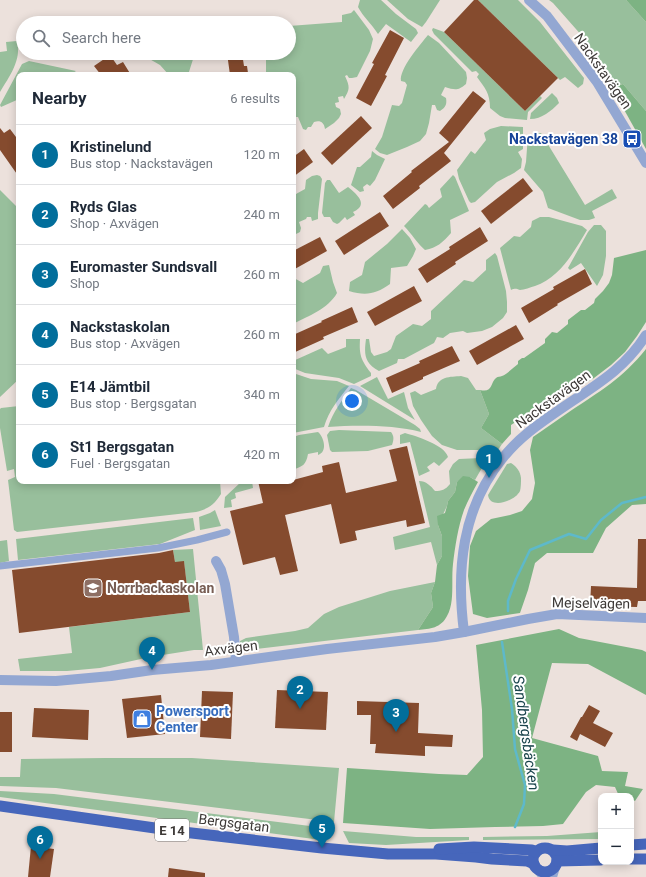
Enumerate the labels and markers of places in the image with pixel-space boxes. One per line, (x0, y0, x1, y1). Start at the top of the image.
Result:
bus stop icon: Nackstavägen 38 (621, 128, 643, 150)
place label: Nackstavägen 38 (509, 131, 618, 147)
pin: 1 (476, 445, 502, 478)
school or university icon: Norrbackaskolan (82, 577, 104, 599)
place label: Norrbackaskolan (107, 580, 214, 596)
pin: 4 (139, 637, 165, 670)
pin: 2 (287, 676, 313, 709)
pin: 3 (383, 699, 409, 732)
place label: Powersport Center (156, 703, 229, 735)
shop icon: Powersport Center (131, 708, 153, 730)
pin: 5 (309, 815, 335, 848)
pin: 6 (27, 826, 53, 859)

